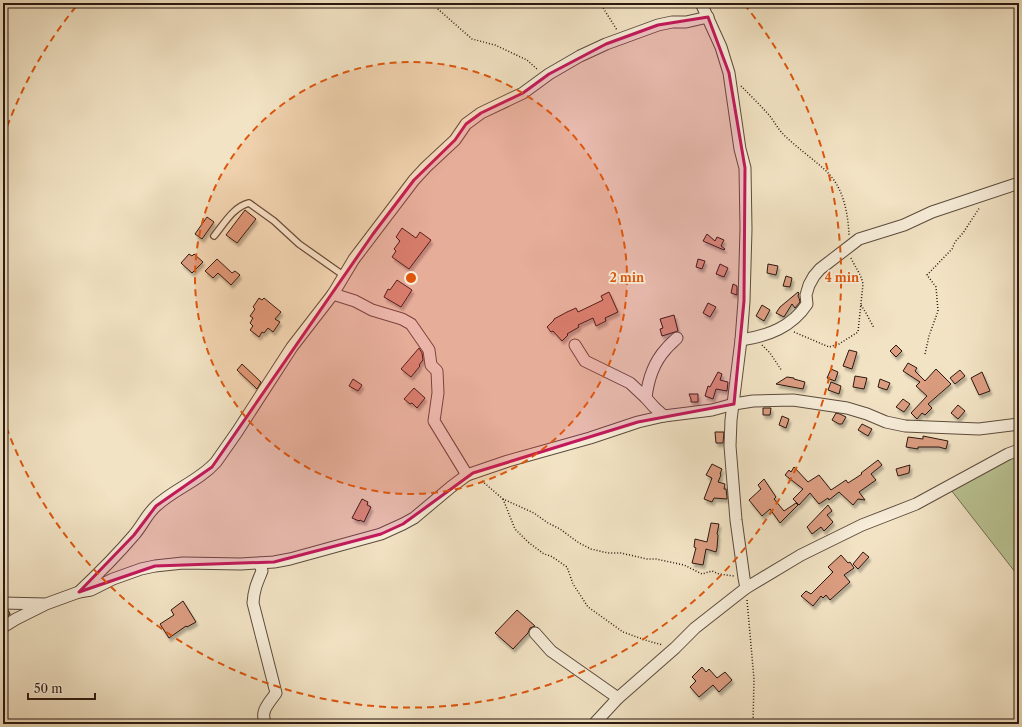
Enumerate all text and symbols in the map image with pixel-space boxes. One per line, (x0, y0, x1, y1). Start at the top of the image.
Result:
text: 2 min (610, 270, 645, 285)
text: 4 min (825, 270, 860, 285)
centre of rings (404, 271, 418, 285)
scale bar (28, 675, 95, 701)
text: 50 m (34, 681, 63, 696)

